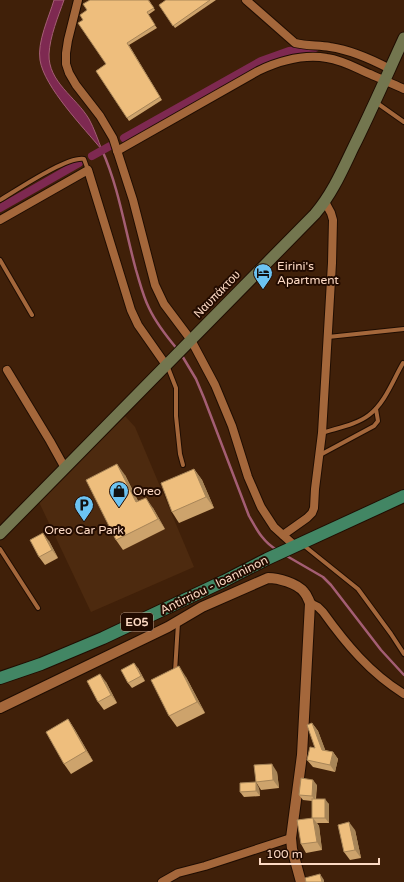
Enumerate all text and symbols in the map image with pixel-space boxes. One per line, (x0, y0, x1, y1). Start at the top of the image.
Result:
place label: Eirini's Apartment (277, 259, 339, 287)
hotel icon: Eirini's Apartment (252, 262, 274, 290)
street label: Ναυπάκτου (191, 267, 243, 321)
shop icon: Oreo (108, 480, 130, 508)
place label: Oreo (133, 484, 161, 498)
parking icon: Oreo Car Park (73, 494, 95, 522)
place label: Oreo Car Park (44, 523, 124, 537)
street label: Antirriou - Ioanninon (158, 553, 270, 617)
road number: ΕΟ5 (121, 613, 153, 631)
scale bar (260, 840, 379, 866)
text: 100 m (266, 847, 303, 861)

